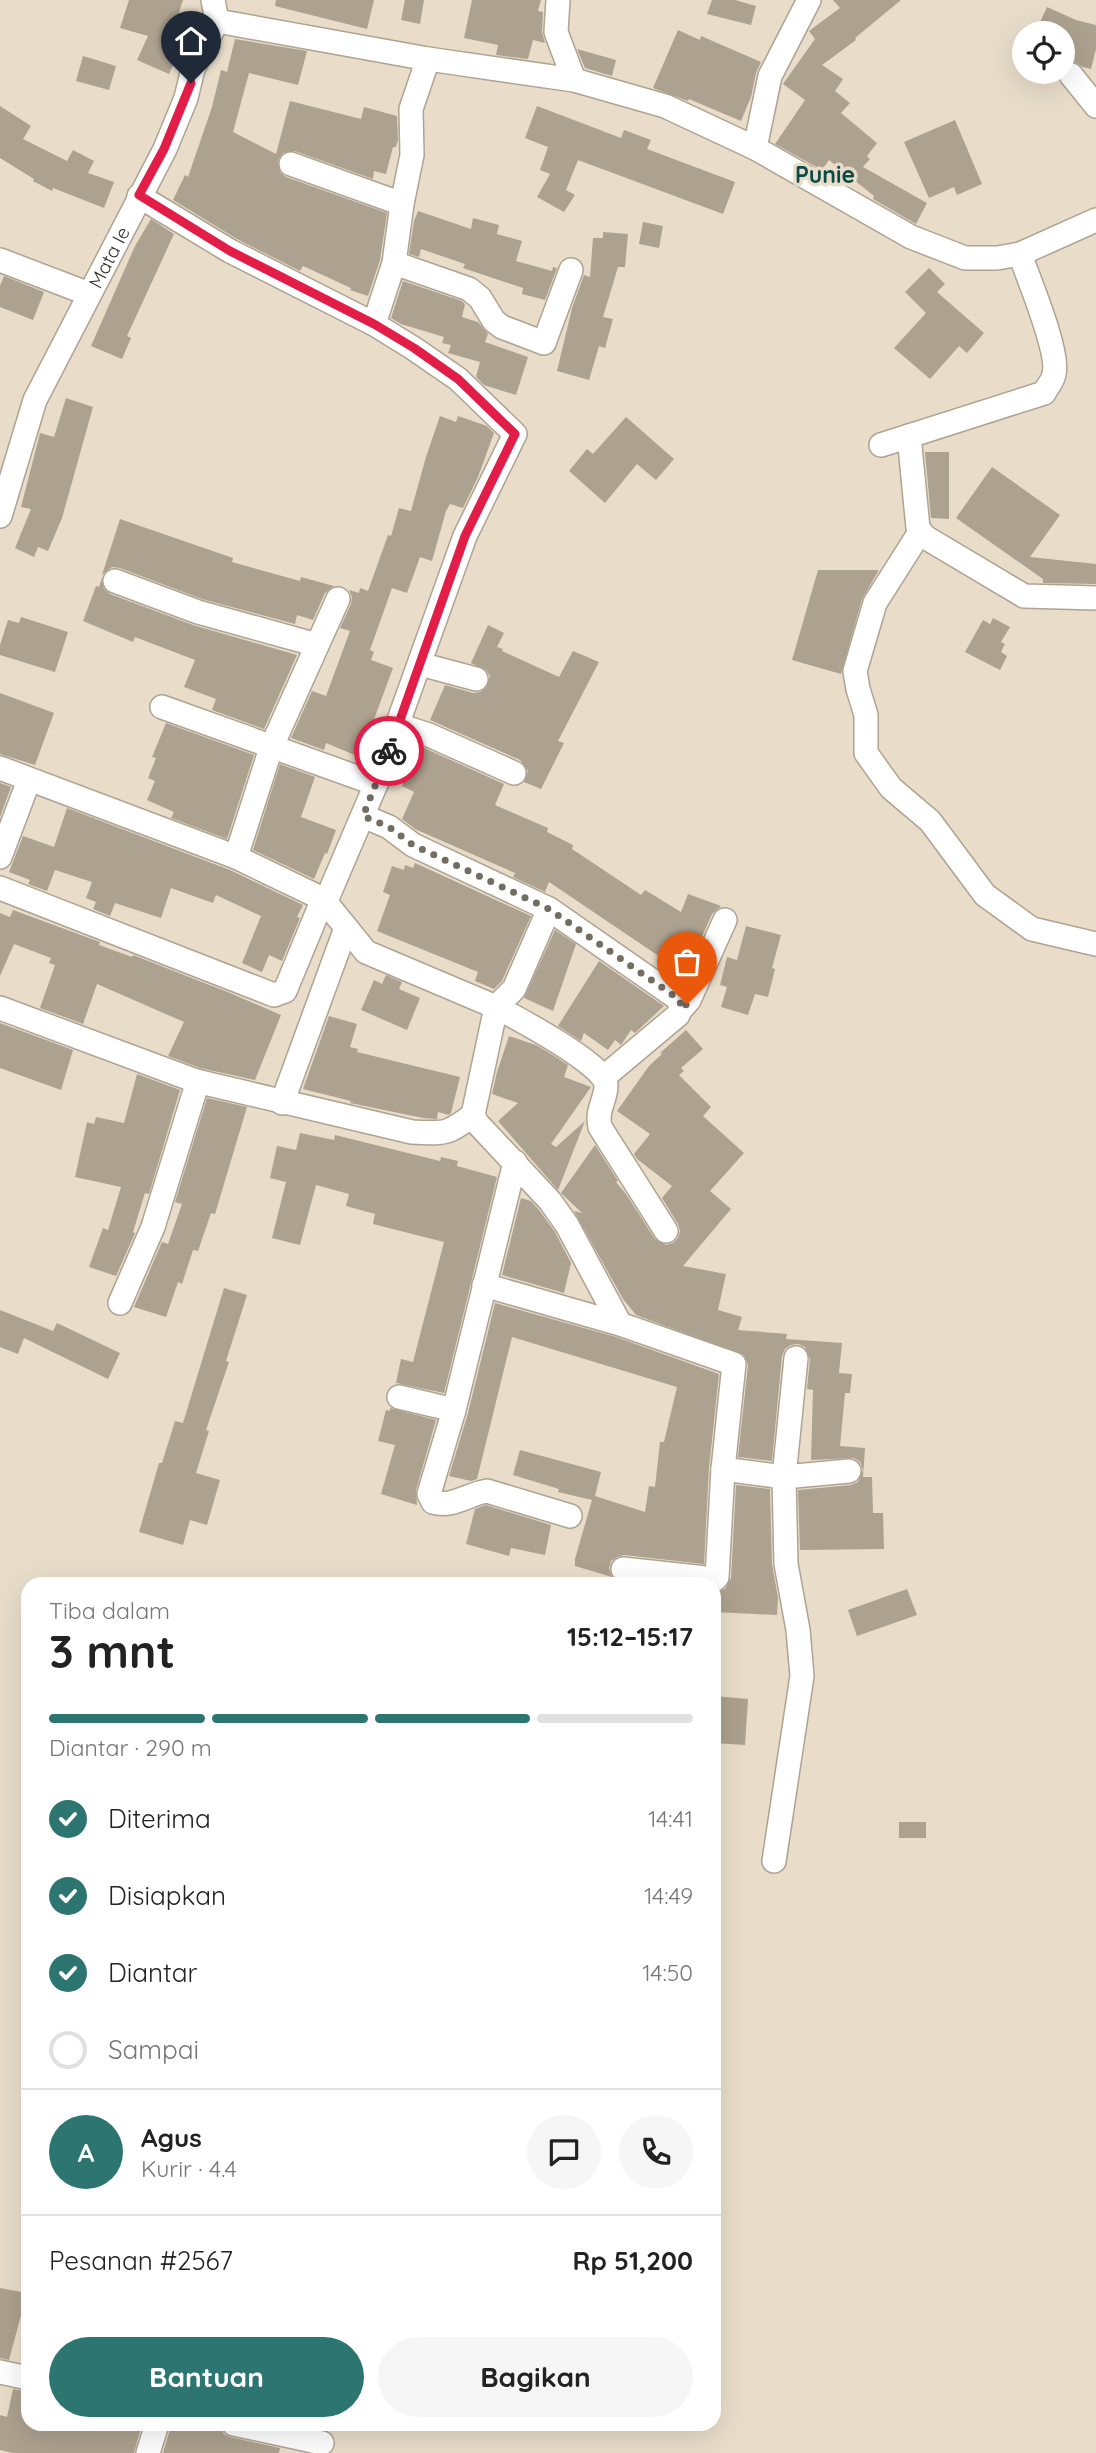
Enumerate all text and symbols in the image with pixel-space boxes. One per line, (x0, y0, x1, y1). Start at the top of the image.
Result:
pin (161, 11, 221, 83)
map controls (1012, 21, 1075, 84)
button: locate (1012, 21, 1075, 84)
icon: home (172, 22, 210, 60)
district label: Punie (795, 160, 855, 189)
street label: Mata Ie (83, 222, 135, 292)
courier (354, 716, 424, 786)
icon: bike (370, 732, 408, 770)
pin (657, 932, 717, 1004)
icon: bag (668, 943, 706, 981)
text: Tiba dalam (49, 1596, 170, 1625)
text: 15:12–15:17 (567, 1620, 693, 1653)
text: 3 mnt (49, 1622, 175, 1680)
text: Diantar · 290 m (49, 1733, 212, 1762)
icon: check (49, 1800, 87, 1838)
text: Diterima (108, 1802, 211, 1835)
text: 14:41 (648, 1804, 693, 1833)
icon: check (49, 1877, 87, 1915)
text: Disiapkan (108, 1879, 226, 1912)
text: 14:49 (644, 1881, 693, 1910)
icon: check (49, 1954, 87, 1992)
text: Diantar (108, 1956, 198, 1989)
text: 14:50 (642, 1958, 693, 1987)
text: Sampai (108, 2033, 199, 2066)
button: chat (527, 2115, 601, 2189)
button: phone (619, 2115, 693, 2189)
text: Agus (141, 2121, 202, 2154)
text: A (78, 2136, 94, 2169)
text: Kurir · 4.4 (141, 2154, 237, 2183)
text: Pesanan #2567 (49, 2244, 233, 2277)
text: Rp 51,200 (573, 2244, 693, 2277)
button: Bantuan (49, 2337, 364, 2417)
button: Bagikan (378, 2337, 693, 2417)

